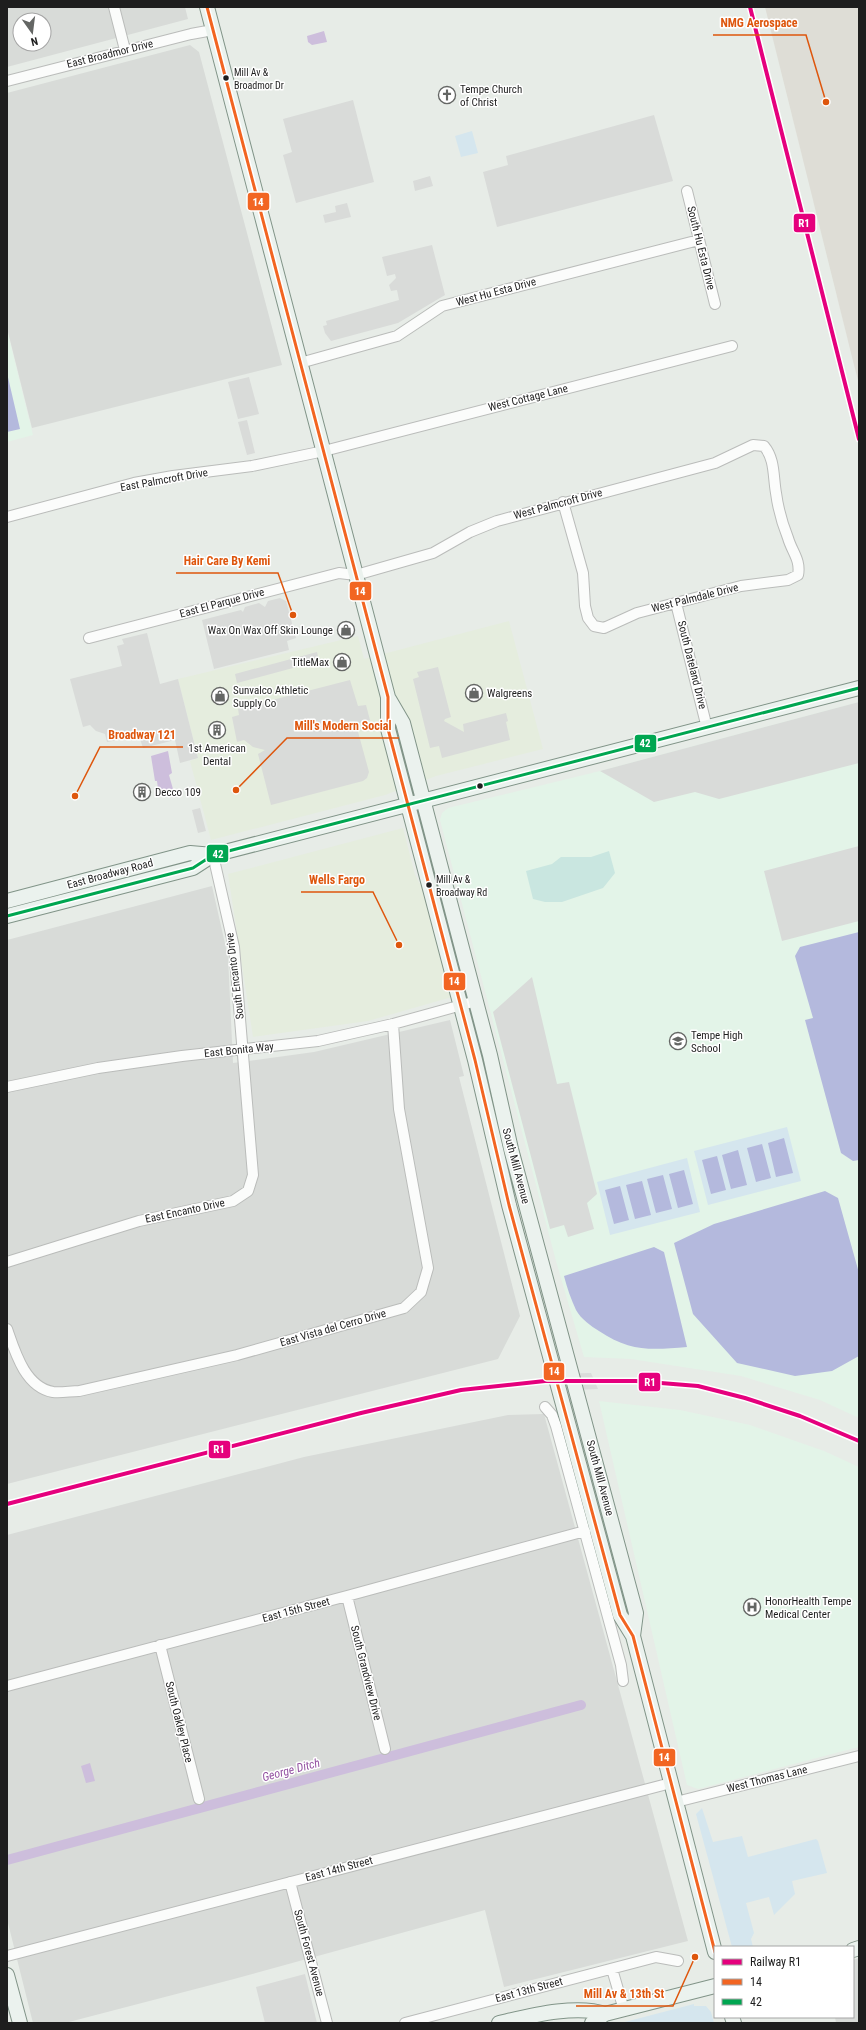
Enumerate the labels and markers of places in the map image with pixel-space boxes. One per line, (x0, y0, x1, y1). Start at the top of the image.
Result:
callout: NMG Aerospace (713, 11, 806, 35)
place label: Mill Av & Broadmor Dr (234, 67, 284, 91)
marker: Mill Av & Broadmor Dr (221, 73, 231, 83)
place label: Tempe Church of Christ (460, 83, 522, 109)
church icon: Tempe Church of Christ (437, 85, 457, 105)
callout: Hair Care By Kemi (176, 549, 278, 573)
shop icon: Wax On Wax Off Skin Lounge (336, 620, 356, 640)
place label: Wax On Wax Off Skin Lounge (208, 624, 333, 637)
shop icon: TitleMax (332, 652, 352, 672)
place label: TitleMax (291, 656, 329, 669)
shop icon: Walgreens (464, 683, 484, 703)
place label: Sunvalco Athletic Supply Co (233, 684, 308, 710)
shop icon: Sunvalco Athletic Supply Co (210, 686, 230, 706)
place label: Walgreens (487, 687, 532, 700)
callout: Mill's Modern Social (287, 714, 399, 738)
building icon: 1st American Dental (207, 720, 227, 740)
callout: Broadway 121 (100, 723, 183, 747)
place label: 1st American Dental (188, 742, 246, 768)
unlabelled marker (475, 781, 485, 791)
building icon: Decco 109 (132, 782, 152, 802)
place label: Decco 109 (155, 786, 201, 799)
callout: Wells Fargo (301, 868, 373, 892)
place label: Mill Av & Broadway Rd (436, 874, 487, 898)
marker: Mill Av & Broadway Rd (424, 880, 434, 890)
place label: Tempe High School (691, 1029, 743, 1055)
school or university icon: Tempe High School (668, 1031, 688, 1051)
place label: HonorHealth Tempe Medical Center (765, 1595, 851, 1621)
hospital icon: HonorHealth Tempe Medical Center (742, 1597, 762, 1617)
callout: Mill Av & 13th St (576, 1982, 673, 2006)

